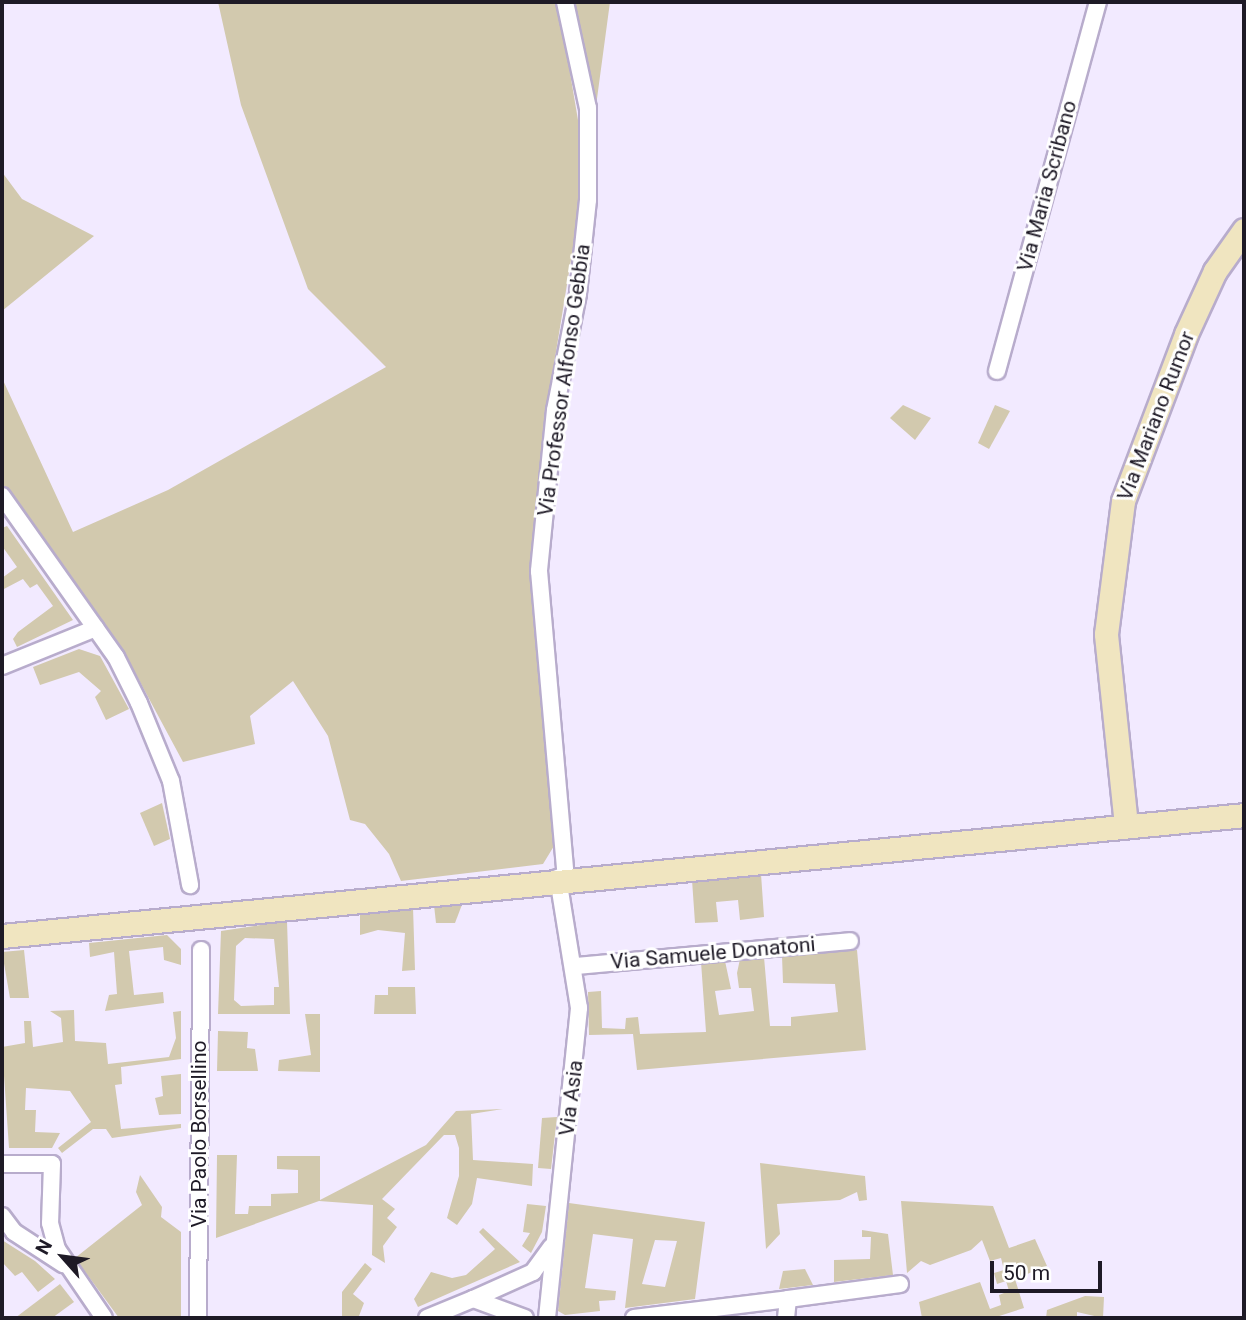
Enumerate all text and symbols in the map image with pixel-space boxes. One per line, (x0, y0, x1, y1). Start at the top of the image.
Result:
street label: Via Maria Scribano (1012, 98, 1082, 274)
street label: Via Professor Alfonso Gebbia (532, 242, 596, 518)
street label: Via Mariano Rumor (1112, 328, 1200, 504)
street label: Via Samuele Donatoni (609, 931, 817, 975)
street label: Via Paolo Borsellino (186, 1041, 212, 1227)
street label: Via Asia (554, 1059, 588, 1137)
north arrow (28, 1222, 98, 1292)
text: N (31, 1236, 57, 1258)
scale bar (994, 1246, 1106, 1290)
text: 50 m (1003, 1261, 1050, 1285)

